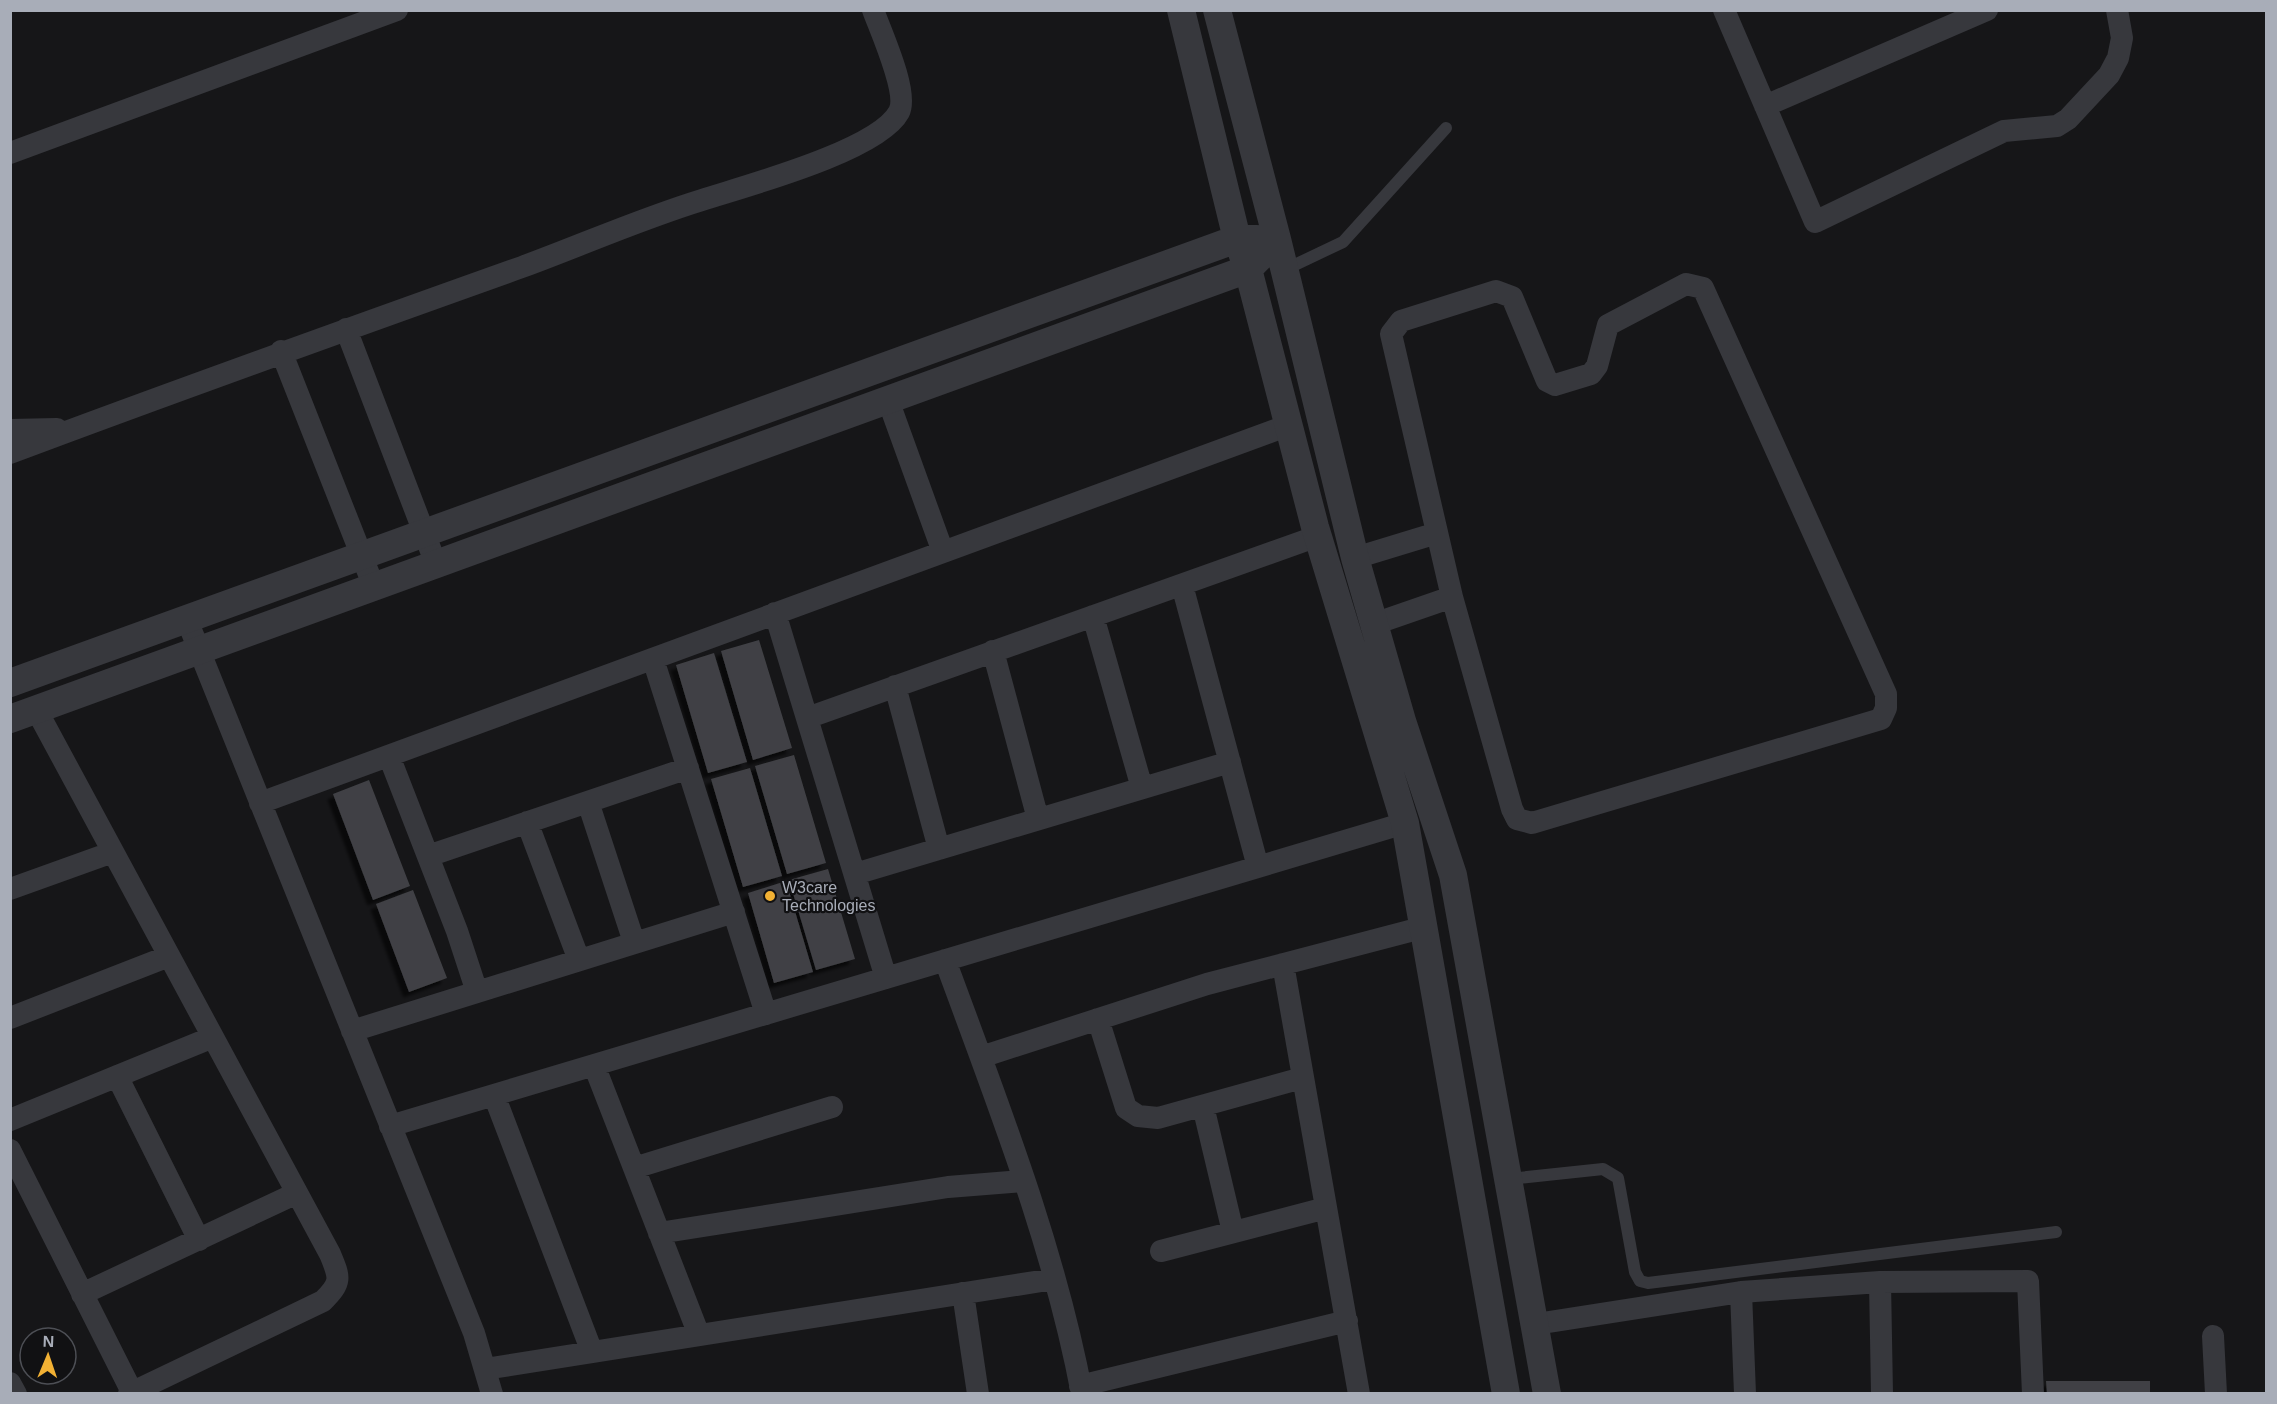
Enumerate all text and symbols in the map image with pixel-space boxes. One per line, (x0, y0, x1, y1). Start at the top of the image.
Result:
place label: W3care Technologies (782, 879, 875, 914)
marker: W3care Technologies (763, 889, 777, 903)
north arrow (18, 1326, 78, 1386)
text: N (42, 1333, 55, 1350)

